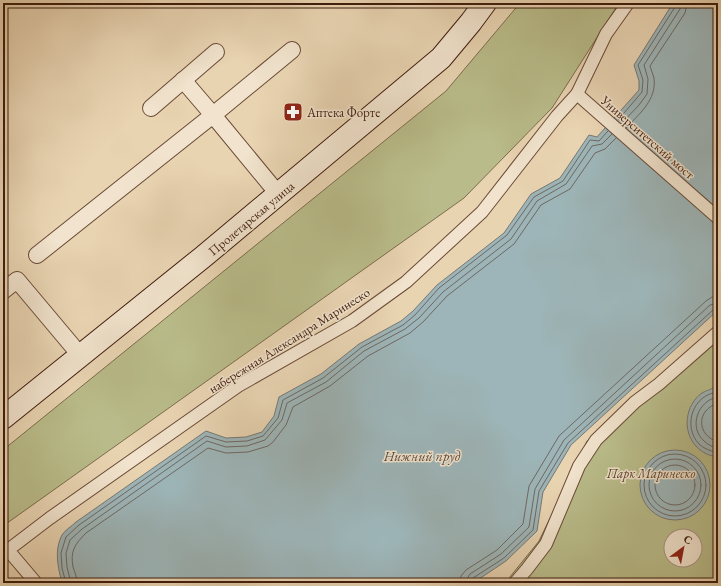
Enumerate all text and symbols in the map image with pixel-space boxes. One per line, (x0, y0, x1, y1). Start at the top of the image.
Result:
street label: Университетский мост (597, 91, 699, 183)
pharmacy icon: Аптека Форте (282, 101, 304, 123)
place label: Аптека Форте (306, 104, 380, 121)
street label: Пролетарская улица (205, 177, 298, 259)
street label: набережная Александра Маринеско (205, 284, 373, 397)
water label: Нижний пруд (383, 447, 461, 465)
park label: Парк Маринеско (606, 465, 695, 482)
north arrow (663, 528, 703, 568)
text: С (681, 532, 695, 548)

